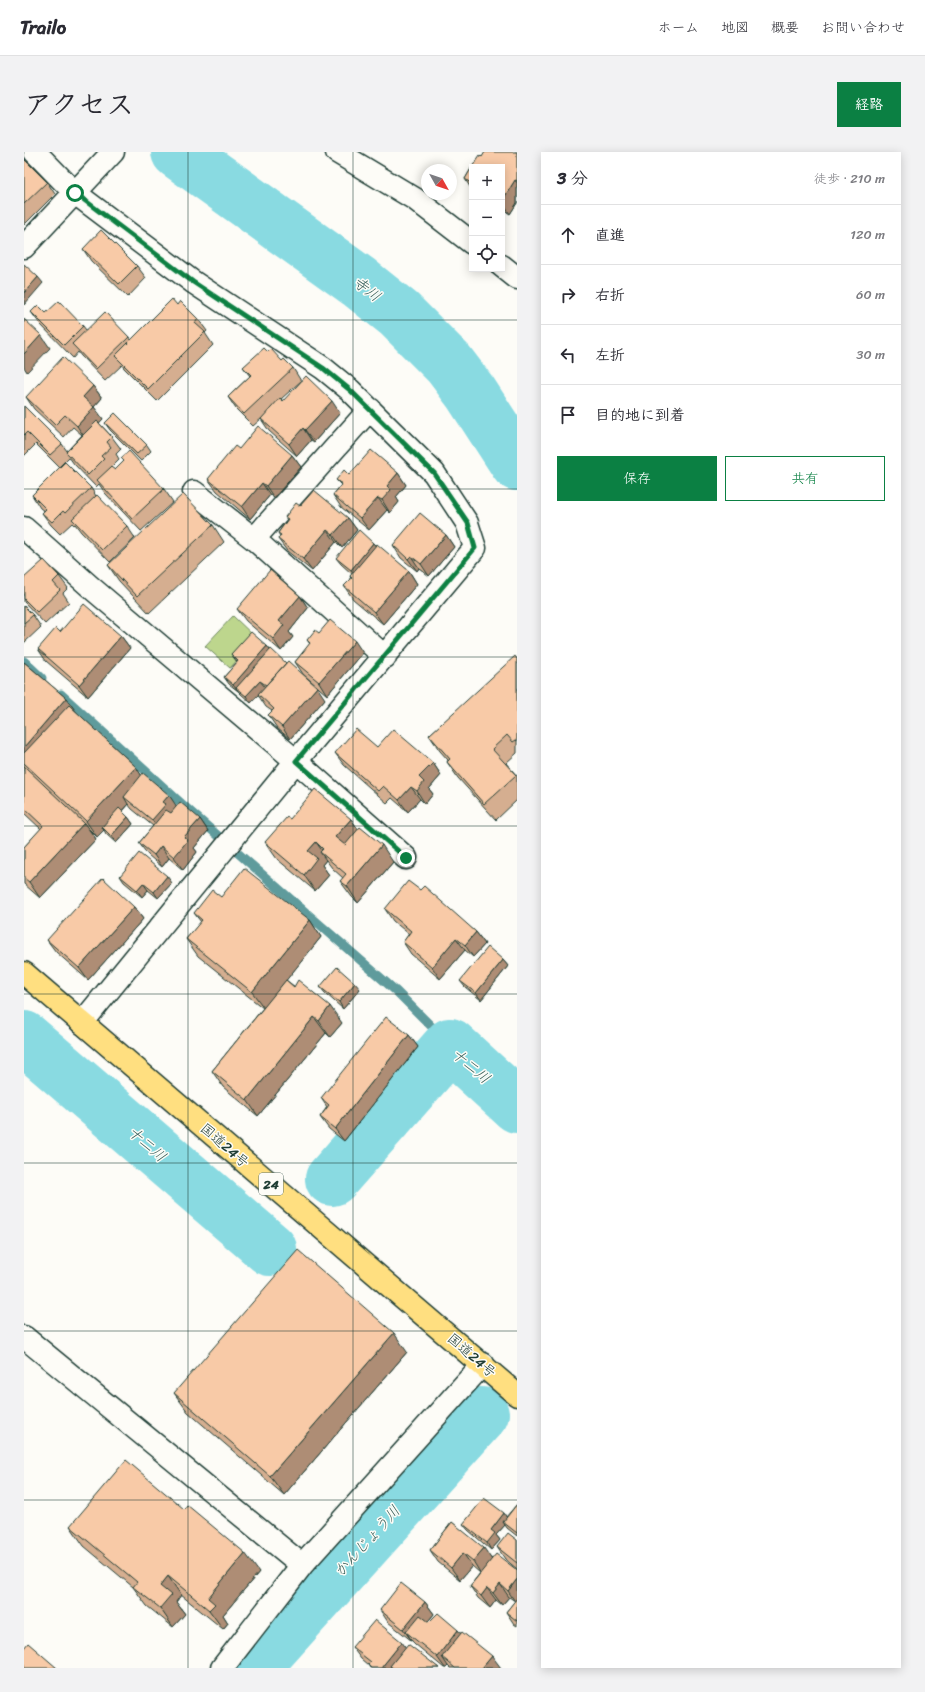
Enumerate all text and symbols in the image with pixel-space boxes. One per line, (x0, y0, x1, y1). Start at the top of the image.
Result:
text: Trailo (20, 11, 66, 44)
text: ホーム (658, 15, 699, 40)
text: 地図 (721, 15, 749, 40)
text: 概要 (771, 15, 799, 40)
text: お問い合わせ (821, 15, 905, 40)
text: アクセス (24, 80, 134, 129)
button: 経路 (837, 82, 901, 127)
text: 3 分 (557, 163, 588, 193)
north arrow (421, 164, 457, 200)
map controls (469, 164, 505, 272)
button: + (469, 164, 505, 200)
text: 徒歩 · 210 m (814, 167, 885, 190)
route start (66, 184, 84, 202)
button: − (469, 200, 505, 236)
text: 直進 (595, 222, 625, 248)
text: 120 m (850, 223, 885, 246)
icon: ahead (557, 224, 579, 246)
button: locate (469, 236, 505, 272)
water label: 寺川 (347, 270, 387, 308)
text: 右折 (595, 282, 625, 308)
text: 60 m (856, 283, 885, 306)
icon: right (557, 284, 579, 306)
text: 左折 (595, 342, 625, 368)
text: 30 m (856, 343, 885, 366)
icon: left (557, 344, 579, 366)
text: 目的地に到着 (595, 402, 685, 428)
icon: arrive (557, 404, 579, 426)
button: 保存 (557, 456, 717, 501)
button: 共有 (725, 456, 885, 501)
route end (397, 849, 415, 867)
water label: 十二川 (445, 1042, 497, 1090)
street label: 国道24号 (194, 1117, 255, 1174)
water label: 十二川 (121, 1119, 173, 1169)
road number: 24 (259, 1173, 283, 1195)
street label: 国道24号 (441, 1327, 502, 1384)
water label: かんじょう川 (327, 1499, 407, 1583)

